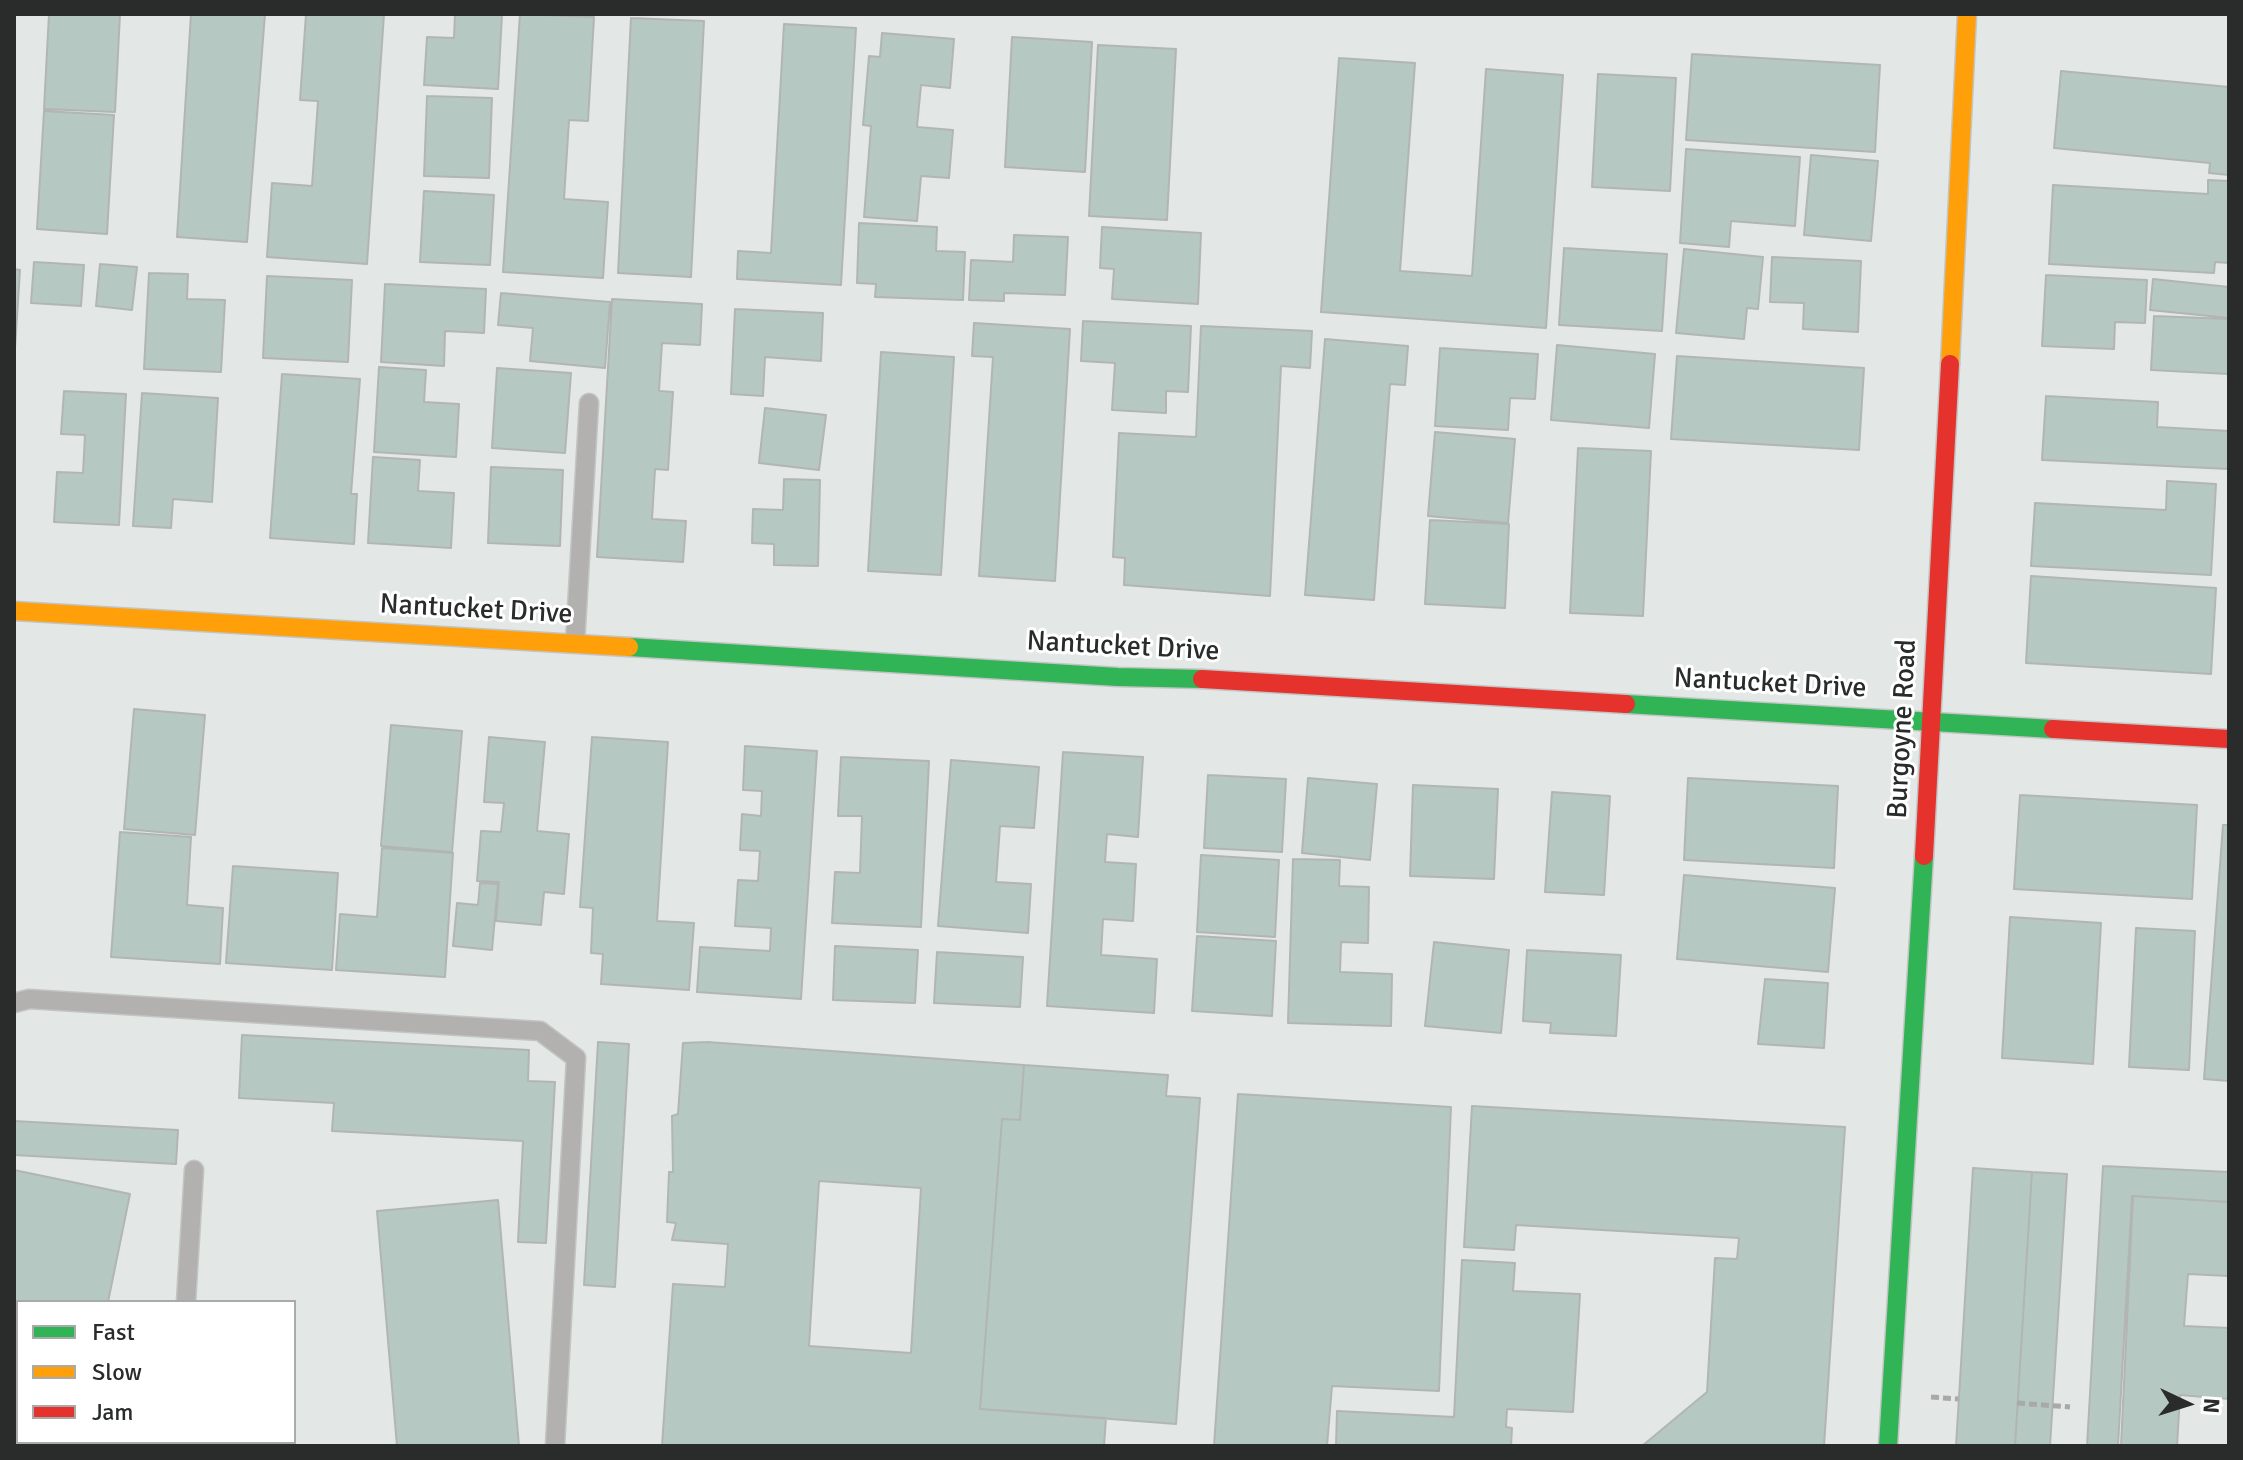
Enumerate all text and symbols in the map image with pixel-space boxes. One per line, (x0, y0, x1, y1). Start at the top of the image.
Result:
street label: Nantucket Drive (379, 588, 573, 632)
street label: Nantucket Drive (1026, 625, 1220, 669)
street label: Burgoyne Road (1882, 638, 1924, 820)
street label: Nantucket Drive (1673, 662, 1867, 706)
legend (16, 1300, 296, 1444)
text: Fast (92, 1317, 135, 1347)
text: Slow (92, 1357, 142, 1387)
north arrow (2147, 1364, 2227, 1444)
text: Jam (92, 1397, 133, 1427)
text: N (2197, 1397, 2225, 1414)

